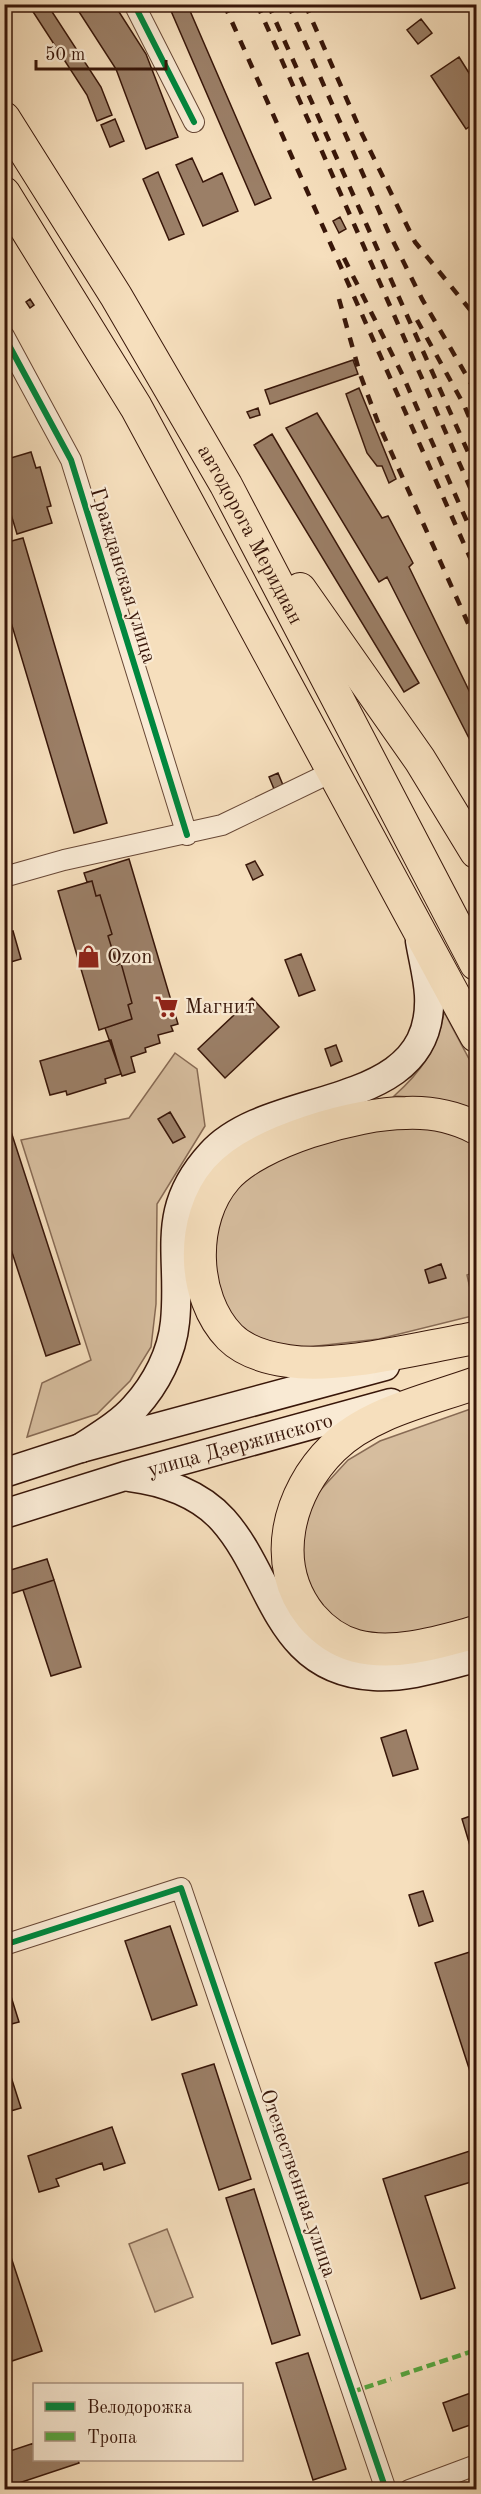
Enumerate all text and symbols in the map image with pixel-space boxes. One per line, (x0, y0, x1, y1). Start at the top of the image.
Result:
scale bar (36, 33, 166, 71)
text: 50 m (45, 46, 85, 64)
street label: автодорога Меридиан (193, 442, 306, 628)
street label: Гражданская улица (86, 485, 159, 666)
shop icon: Ozon (76, 943, 102, 969)
place label: Ozon (107, 947, 153, 968)
supermarket icon: Магнит (154, 993, 180, 1019)
place label: Магнит (185, 997, 255, 1018)
street label: улица Дзержинского (145, 1410, 335, 1481)
street label: Отечественная улица (256, 2087, 340, 2280)
legend (33, 2383, 243, 2461)
text: Велодорожка (87, 2399, 192, 2417)
text: Тропа (87, 2429, 137, 2447)

